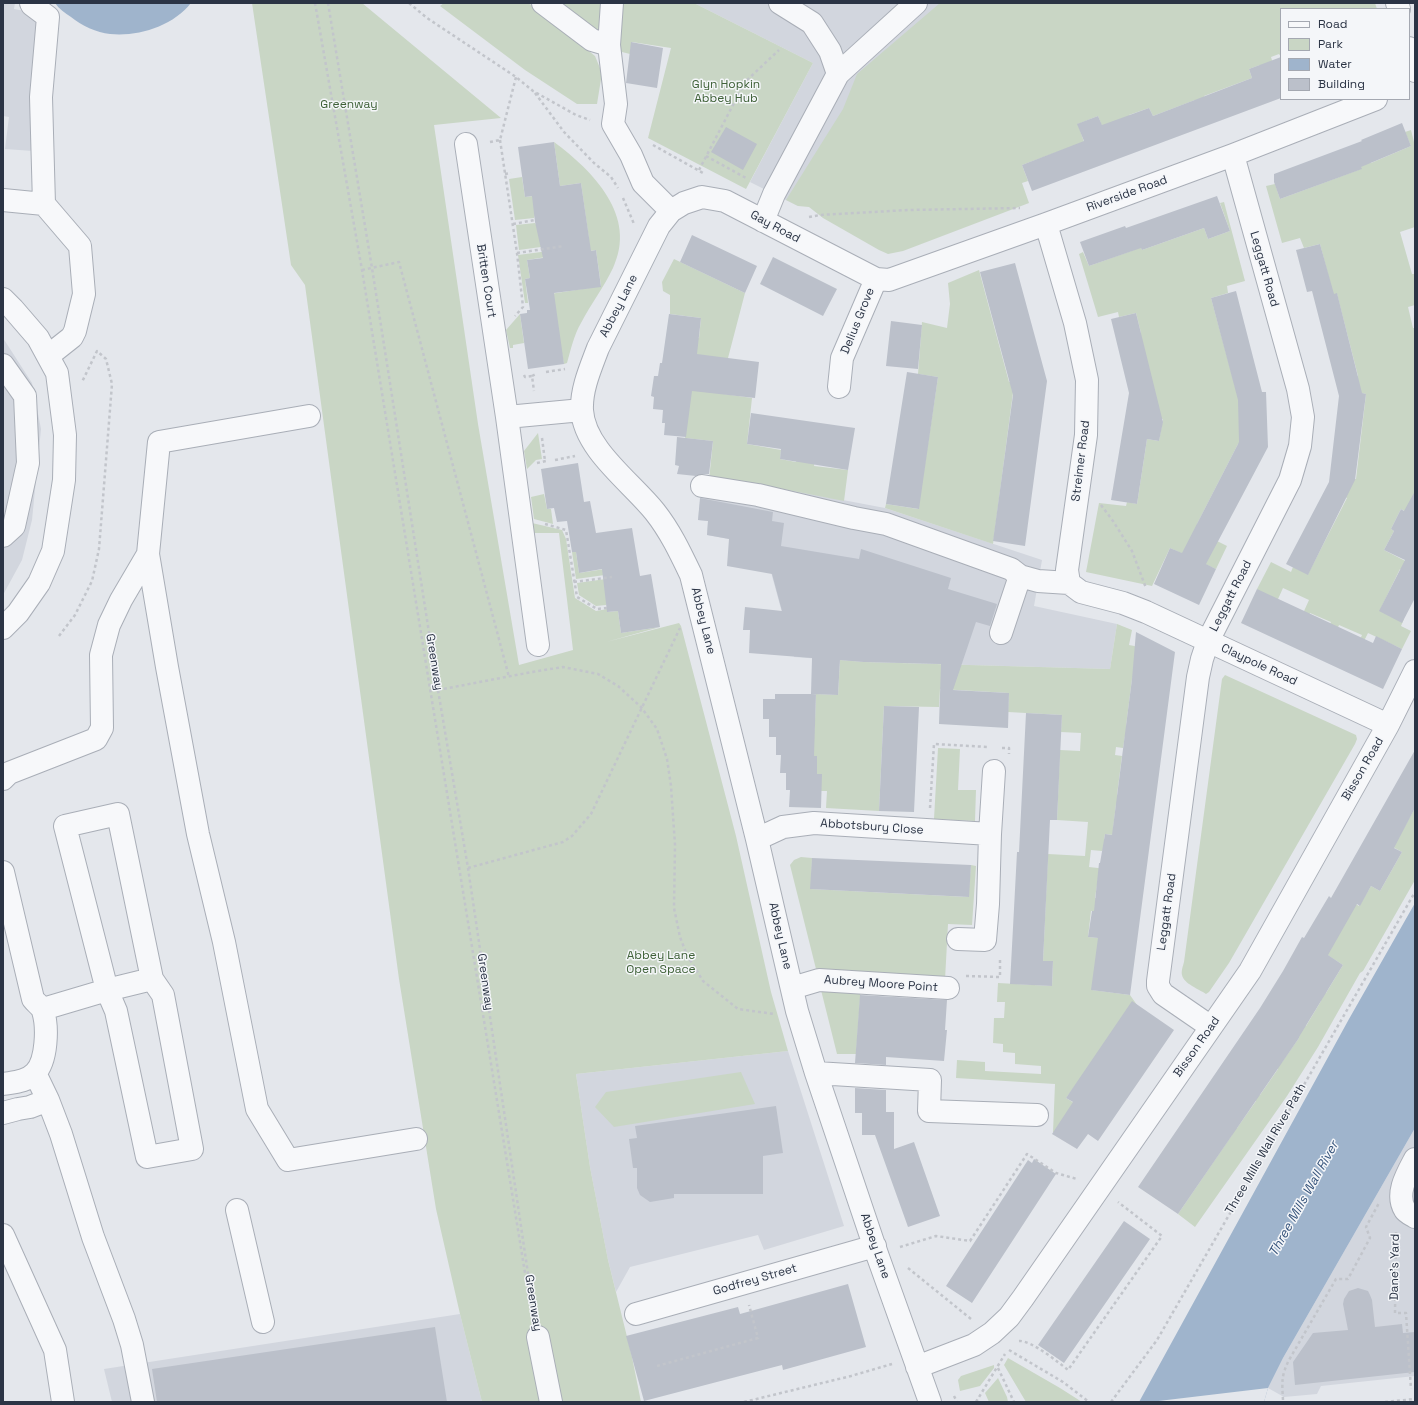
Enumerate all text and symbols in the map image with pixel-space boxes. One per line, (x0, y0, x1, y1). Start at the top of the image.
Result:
legend (1280, 8, 1410, 100)
text: Road (1318, 16, 1347, 32)
text: Park (1318, 36, 1343, 52)
text: Water (1318, 56, 1352, 72)
text: Building (1318, 76, 1365, 92)
park label: Glyn Hopkin Abbey Hub (692, 78, 760, 106)
park label: Greenway (320, 98, 378, 112)
street label: Riverside Road (1085, 173, 1169, 215)
street label: Gay Road (748, 208, 802, 246)
street label: Leggatt Road (1246, 230, 1282, 308)
street label: Britten Court (473, 243, 499, 319)
street label: Abbey Lane (597, 272, 641, 340)
street label: Delius Grove (838, 286, 878, 356)
street label: Streimer Road (1069, 420, 1093, 502)
street label: Leggatt Road (1207, 558, 1255, 634)
street label: Abbey Lane (688, 586, 718, 656)
street label: Greenway (422, 633, 446, 691)
street label: Claypole Road (1219, 641, 1299, 689)
street label: Bisson Road (1339, 735, 1387, 803)
street label: Abbotsbury Close (820, 816, 924, 838)
street label: Leggatt Road (1154, 872, 1180, 952)
street label: Abbey Lane (765, 901, 795, 971)
park label: Abbey Lane Open Space (626, 949, 696, 977)
street label: Greenway (474, 953, 496, 1011)
street label: Aubrey Moore Point (824, 973, 938, 995)
street label: Bisson Road (1171, 1014, 1223, 1080)
street label: Three Mills Wall River Path (1223, 1081, 1309, 1217)
water label: Three Mills Wall River (1266, 1139, 1342, 1259)
street label: Abbey Lane (857, 1211, 893, 1281)
street label: Dane's Yard (1387, 1234, 1403, 1300)
street label: Godfrey Street (711, 1261, 799, 1299)
street label: Greenway (521, 1274, 545, 1332)

